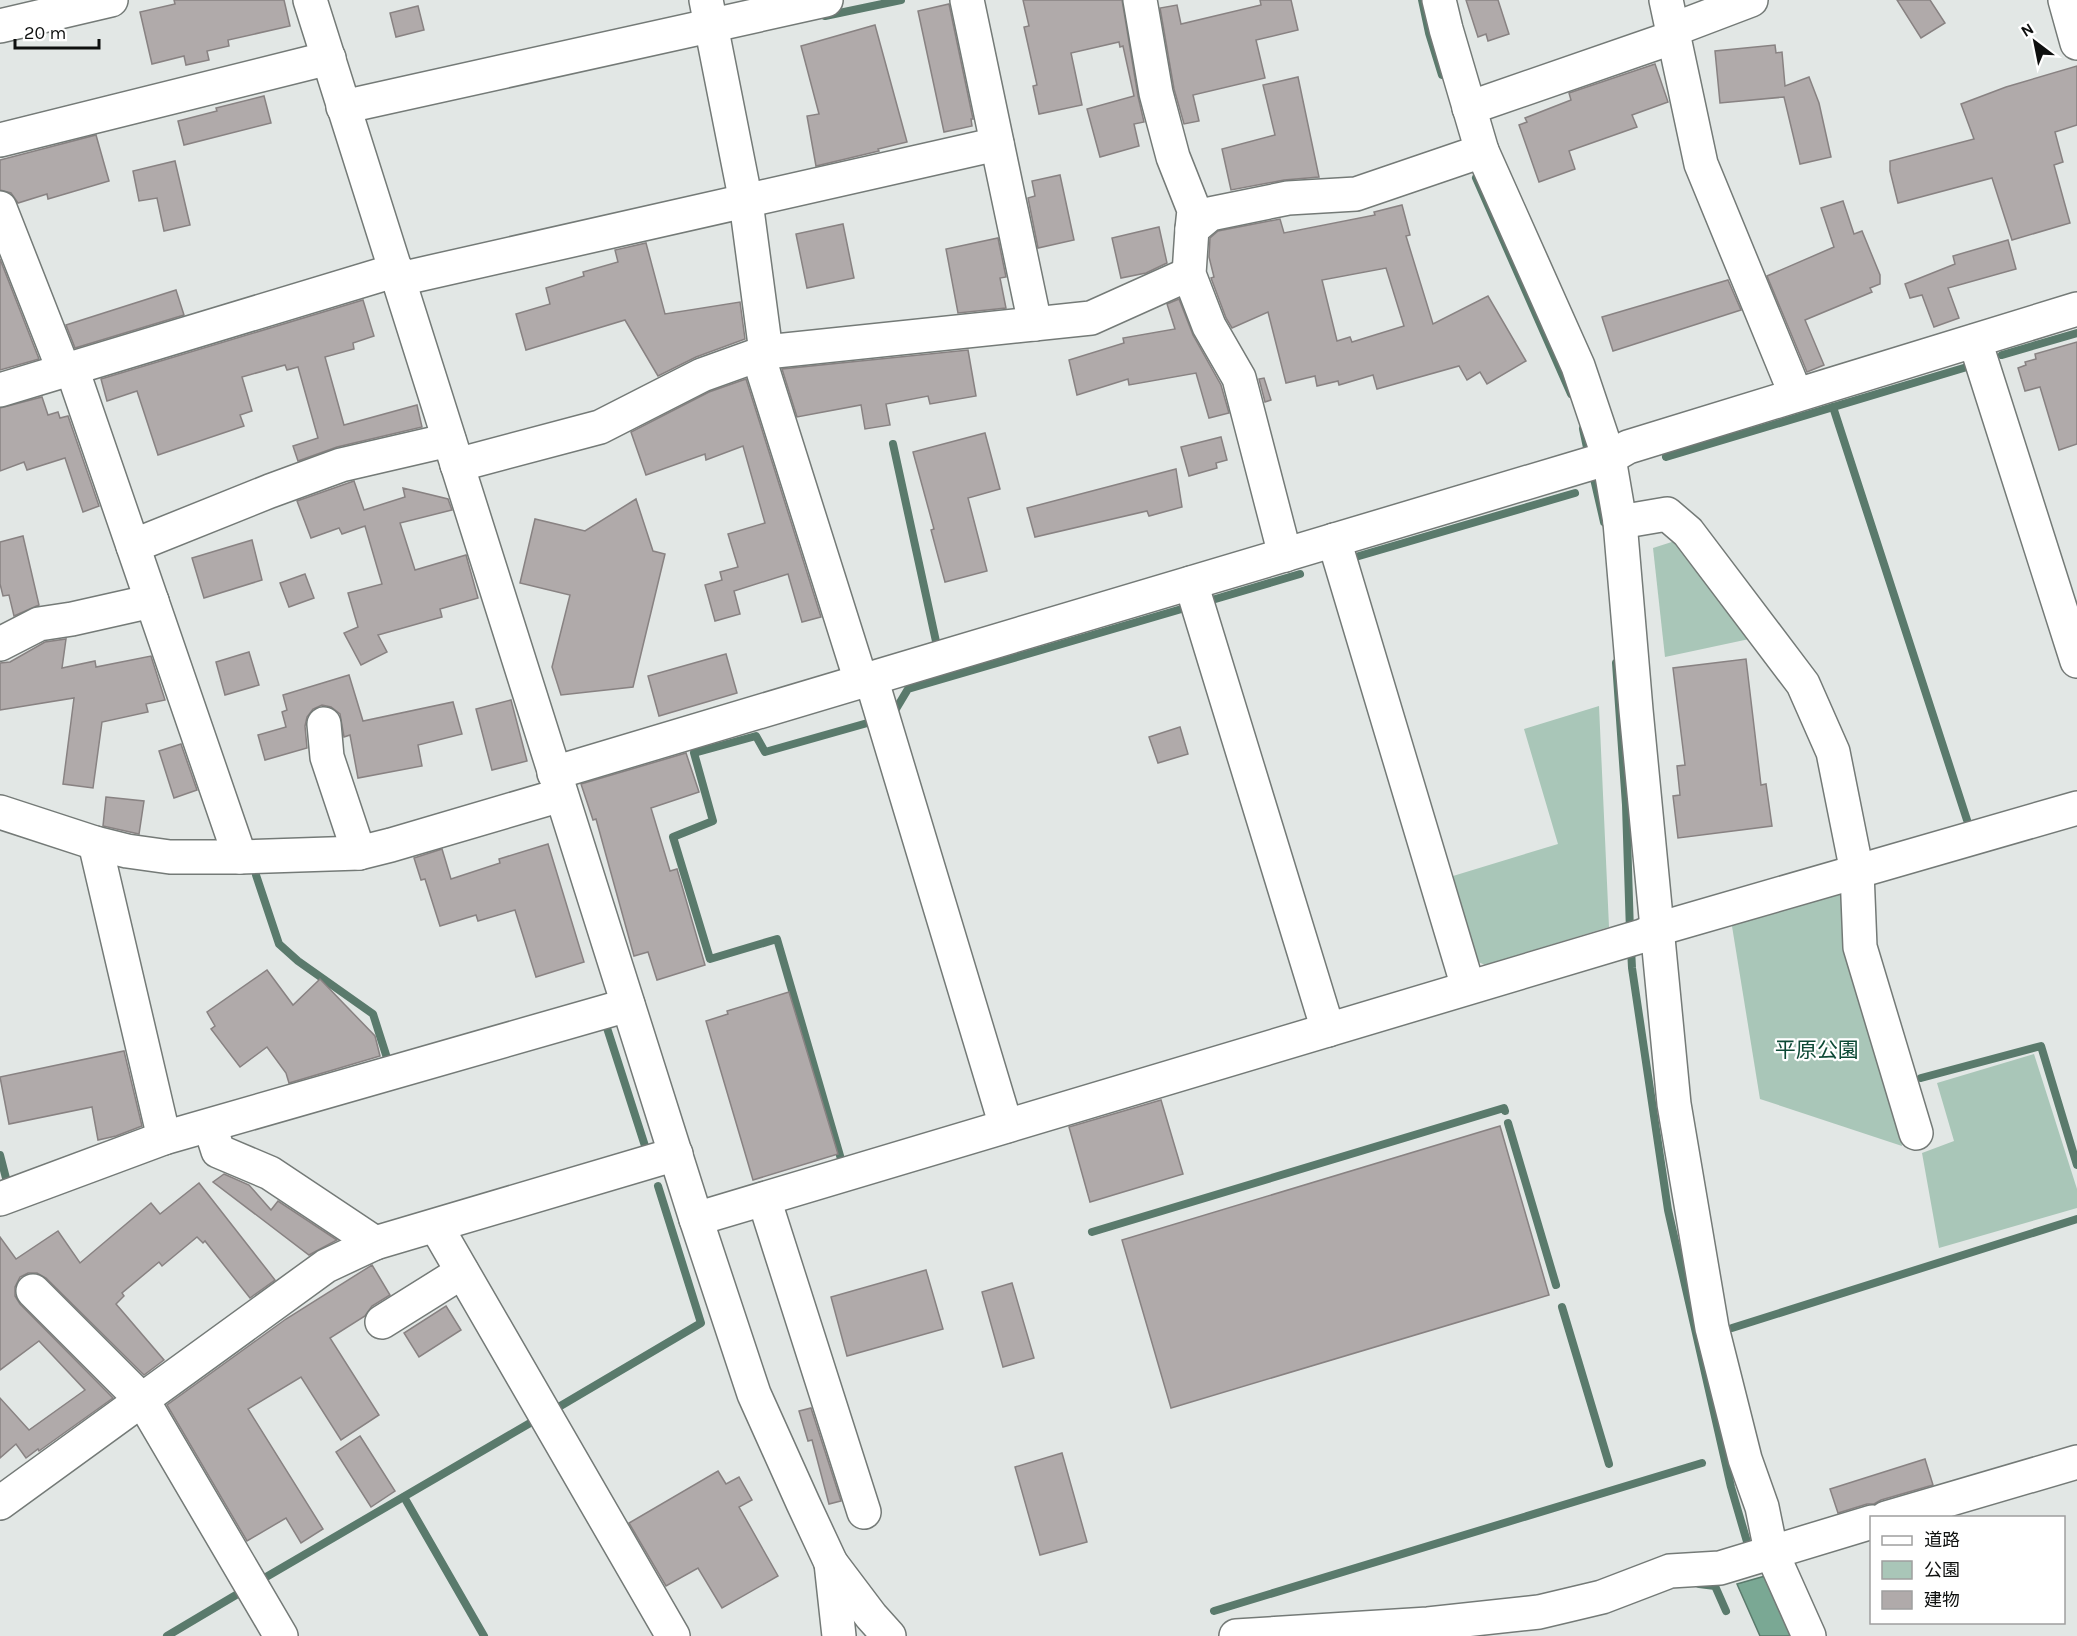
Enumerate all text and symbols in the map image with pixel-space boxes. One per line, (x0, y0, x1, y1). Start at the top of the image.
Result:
scale bar (15, 12, 99, 50)
north arrow (2005, 12, 2065, 72)
text: N (2017, 19, 2037, 41)
text: 20 m (24, 22, 66, 44)
park label: 平原公園 (1775, 1038, 1859, 1062)
legend (1870, 1516, 2065, 1624)
text: 道路 (1924, 1529, 1960, 1551)
text: 公園 (1924, 1559, 1960, 1581)
text: 建物 (1924, 1589, 1960, 1611)

